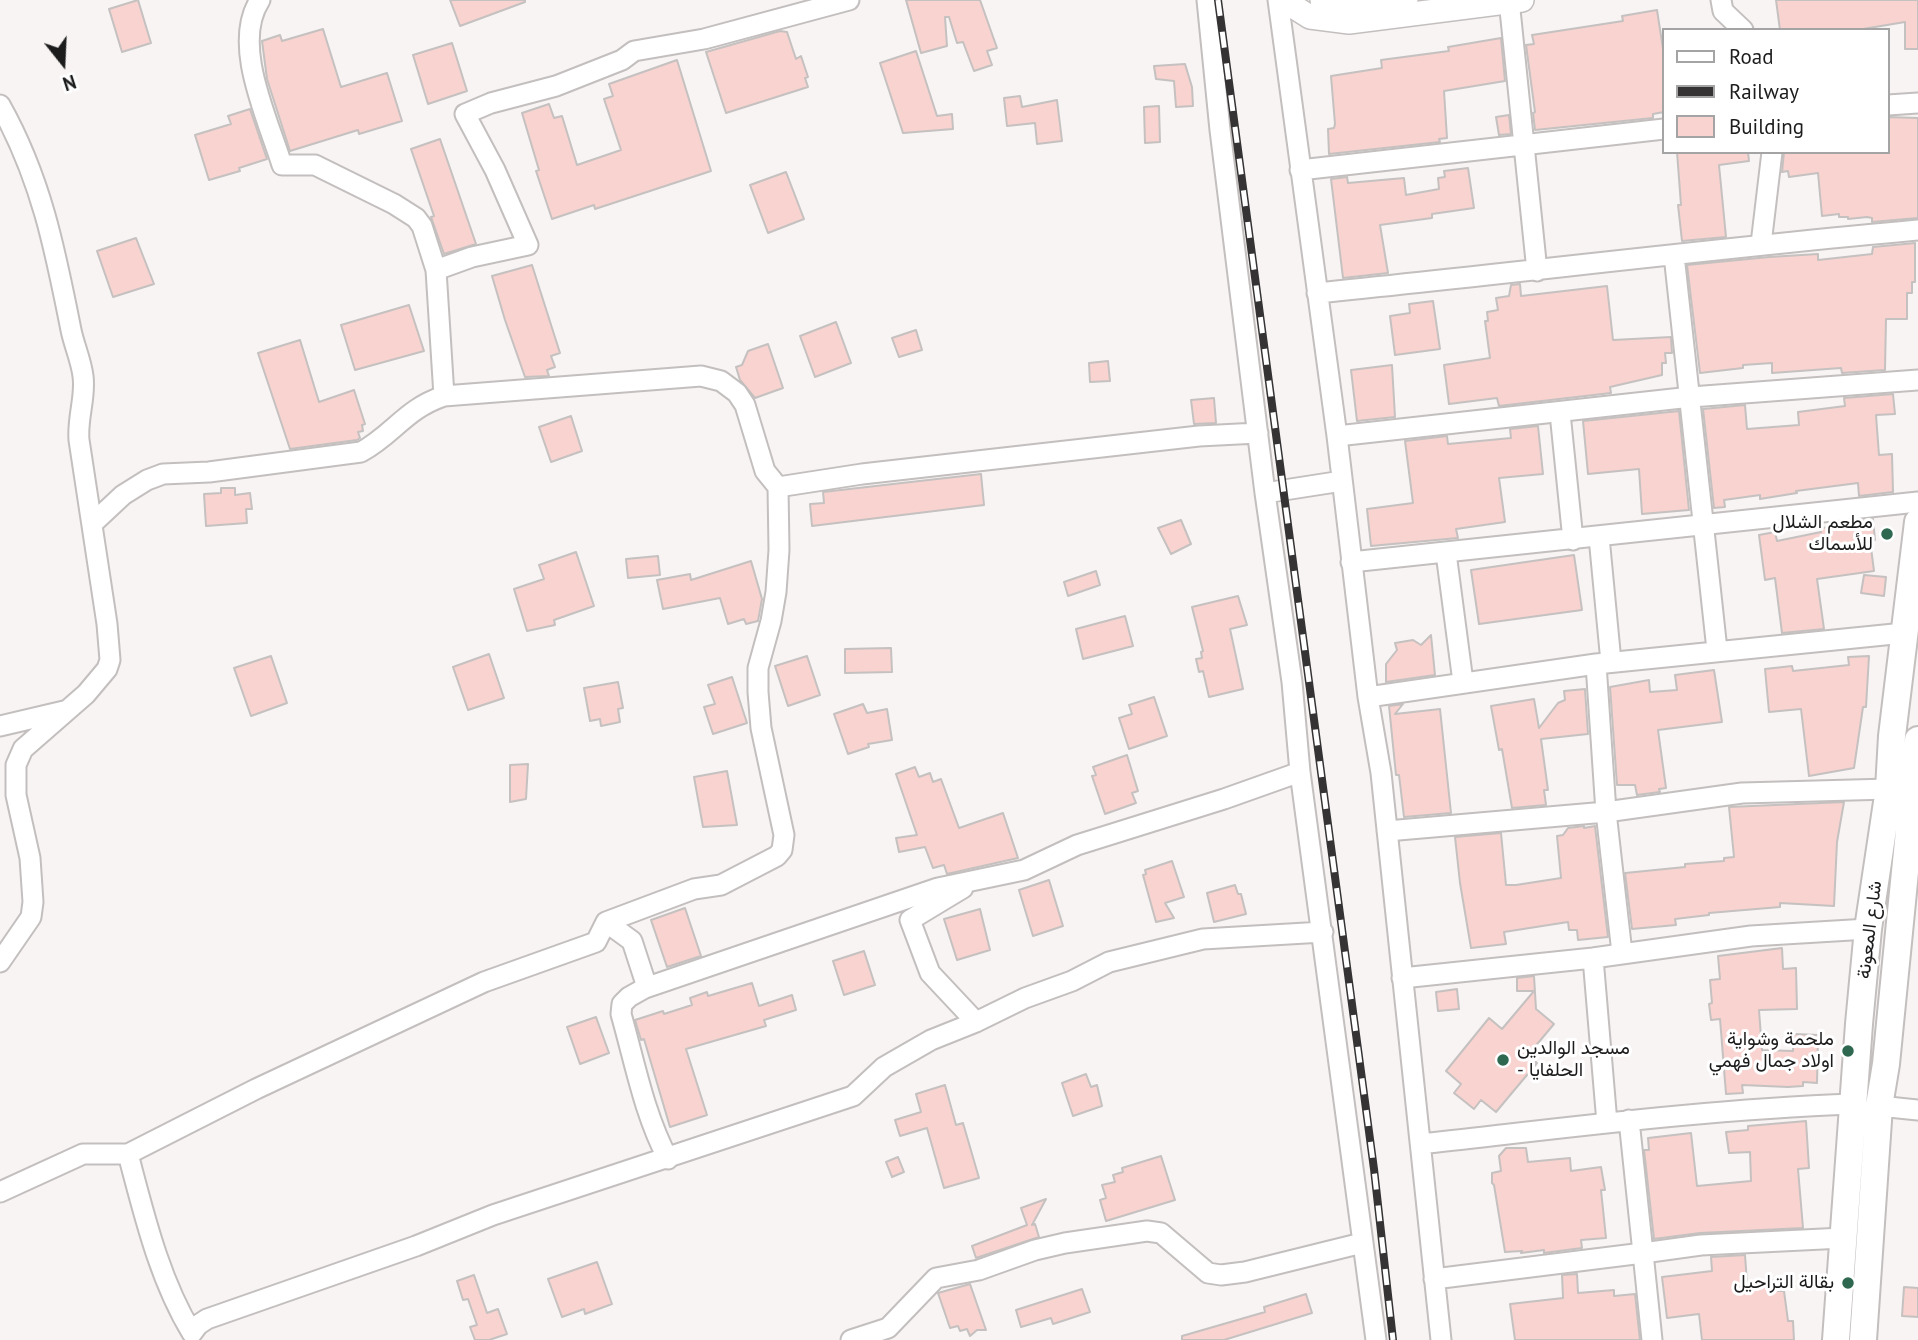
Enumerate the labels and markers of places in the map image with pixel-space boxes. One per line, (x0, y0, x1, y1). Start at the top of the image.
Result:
place label: مطعم الشلال للأسماك (1773, 512, 1873, 556)
marker: مطعم الشلال للأسماك (1879, 526, 1895, 542)
place label: ملحمة وشواية اولاد جمال فهمي (1709, 1029, 1834, 1073)
place label: مسجد الوالدين - الحلفايا (1517, 1038, 1630, 1082)
marker: ملحمة وشواية اولاد جمال فهمي (1840, 1043, 1856, 1059)
marker: مسجد الوالدين - الحلفايا (1495, 1052, 1511, 1068)
place label: بقالة التراحيل (1733, 1272, 1834, 1294)
marker: بقالة التراحيل (1840, 1275, 1856, 1291)

